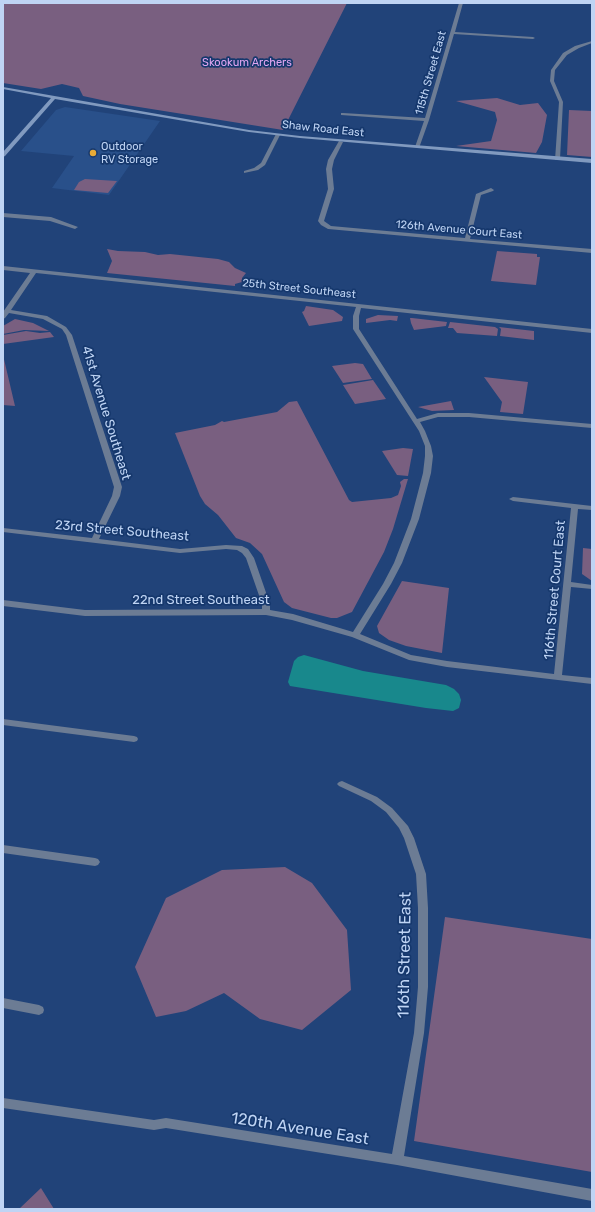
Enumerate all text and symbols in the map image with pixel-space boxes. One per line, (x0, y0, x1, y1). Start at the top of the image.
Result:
street label: 115th Street East (413, 29, 449, 117)
park label: Skookum Archers (202, 56, 292, 70)
street label: Shaw Road East (281, 118, 365, 140)
place label: Outdoor RV Storage (101, 140, 158, 166)
marker: Outdoor RV Storage (88, 148, 98, 158)
street label: 126th Avenue Court East (395, 218, 523, 242)
street label: 25th Street Southeast (242, 276, 356, 302)
street label: 41st Avenue Southeast (78, 344, 134, 482)
street label: 23rd Street Southeast (54, 517, 190, 545)
street label: 116th Street Court East (541, 520, 569, 660)
street label: 22nd Street Southeast (132, 592, 270, 608)
street label: 116th Street East (394, 892, 416, 1018)
street label: 120th Avenue East (230, 1109, 370, 1149)

